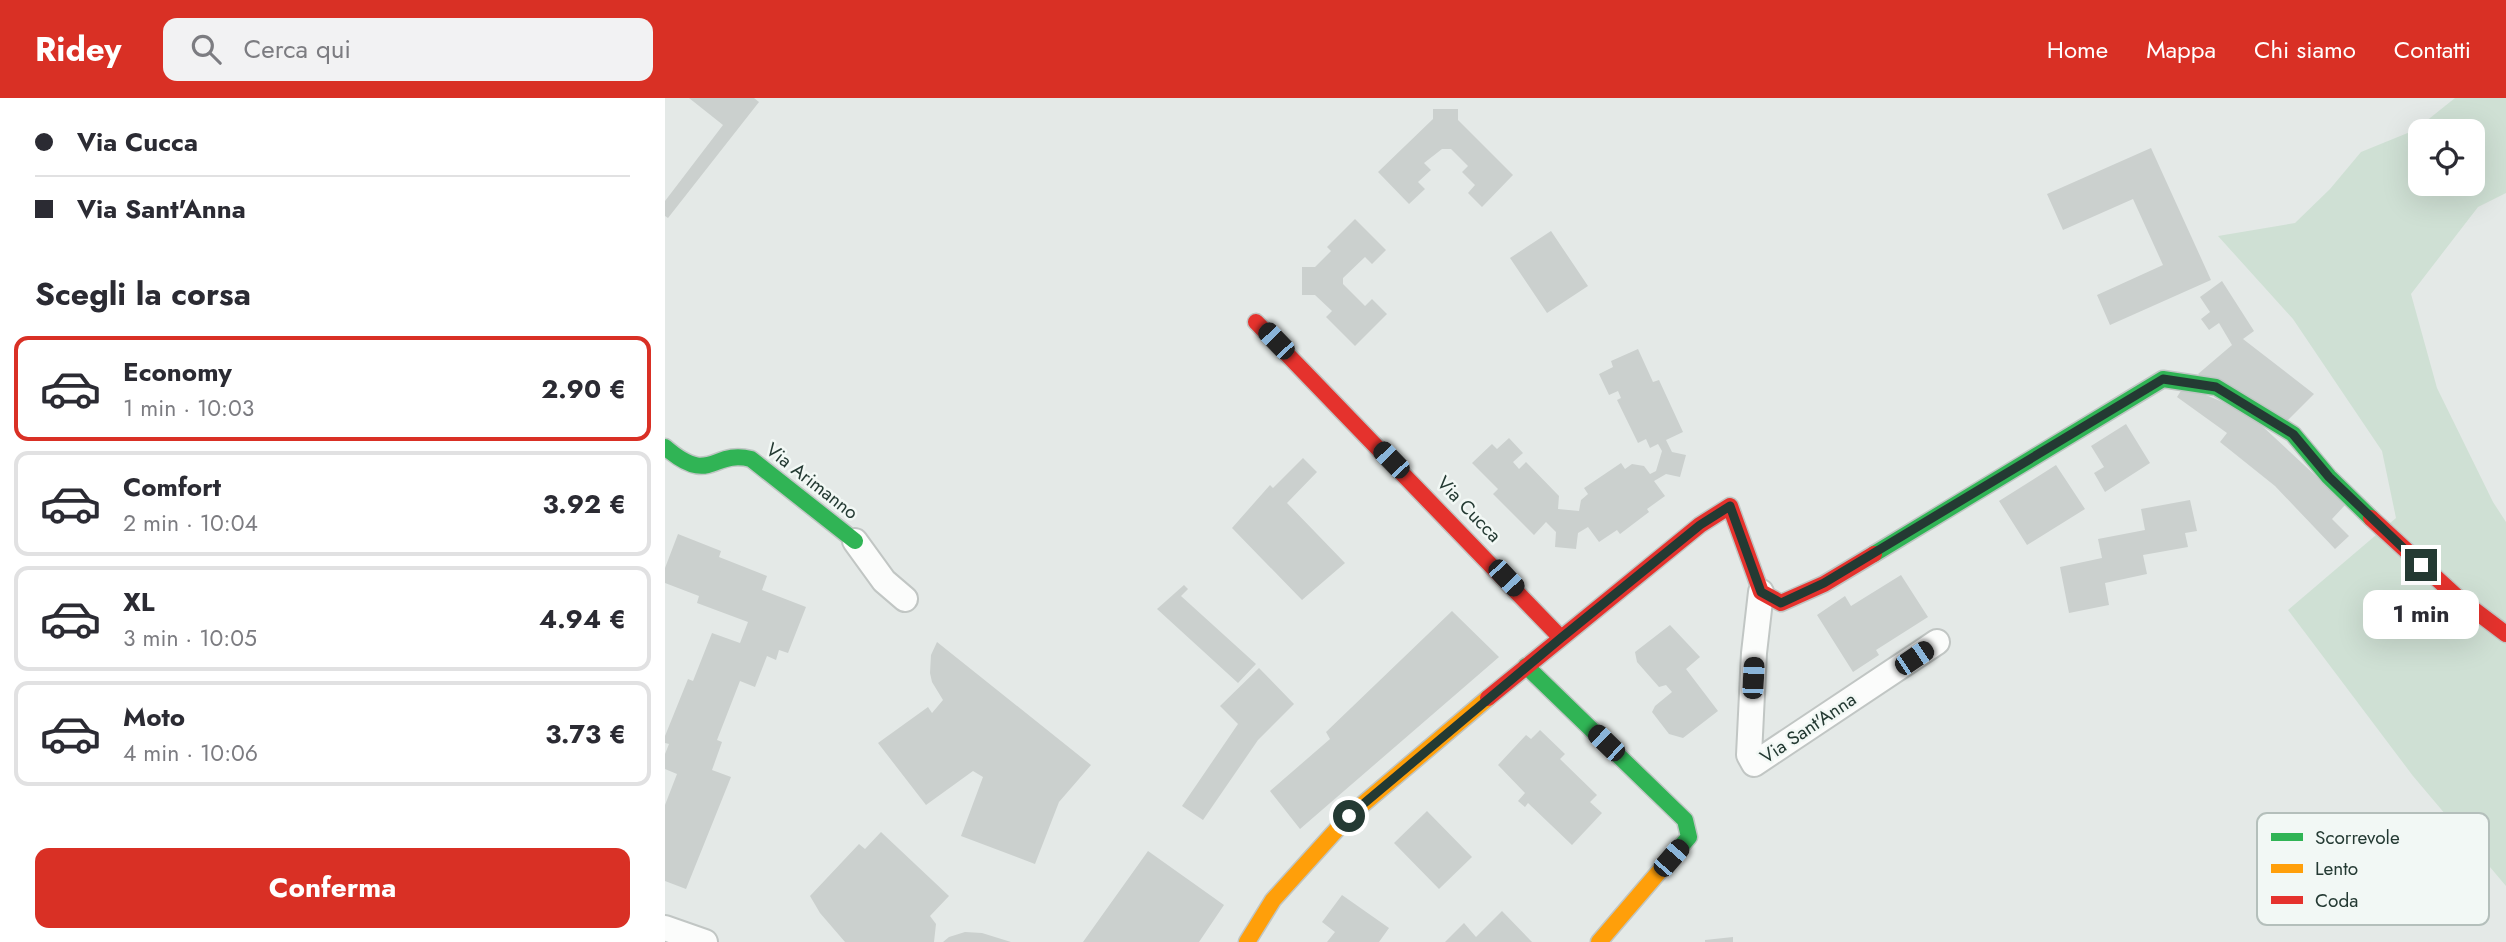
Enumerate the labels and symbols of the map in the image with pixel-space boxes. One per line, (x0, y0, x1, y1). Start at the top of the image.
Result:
car (1254, 319, 1299, 363)
street label: Via Arimanno (760, 436, 864, 526)
car (1369, 438, 1414, 482)
street label: Via Cucca (1431, 470, 1507, 548)
route end (2405, 549, 2437, 581)
car (1484, 555, 1529, 601)
callout: 1 min (2363, 589, 2479, 638)
car (1891, 638, 1938, 678)
car (1742, 656, 1765, 700)
street label: Via Sant'Anna (1755, 686, 1861, 770)
car (1584, 721, 1629, 765)
route start (1333, 800, 1365, 832)
legend (2257, 813, 2489, 925)
text: Scorrevole (2315, 824, 2400, 851)
car (1650, 835, 1693, 881)
text: Lento (2315, 855, 2358, 882)
text: Coda (2315, 887, 2358, 914)

